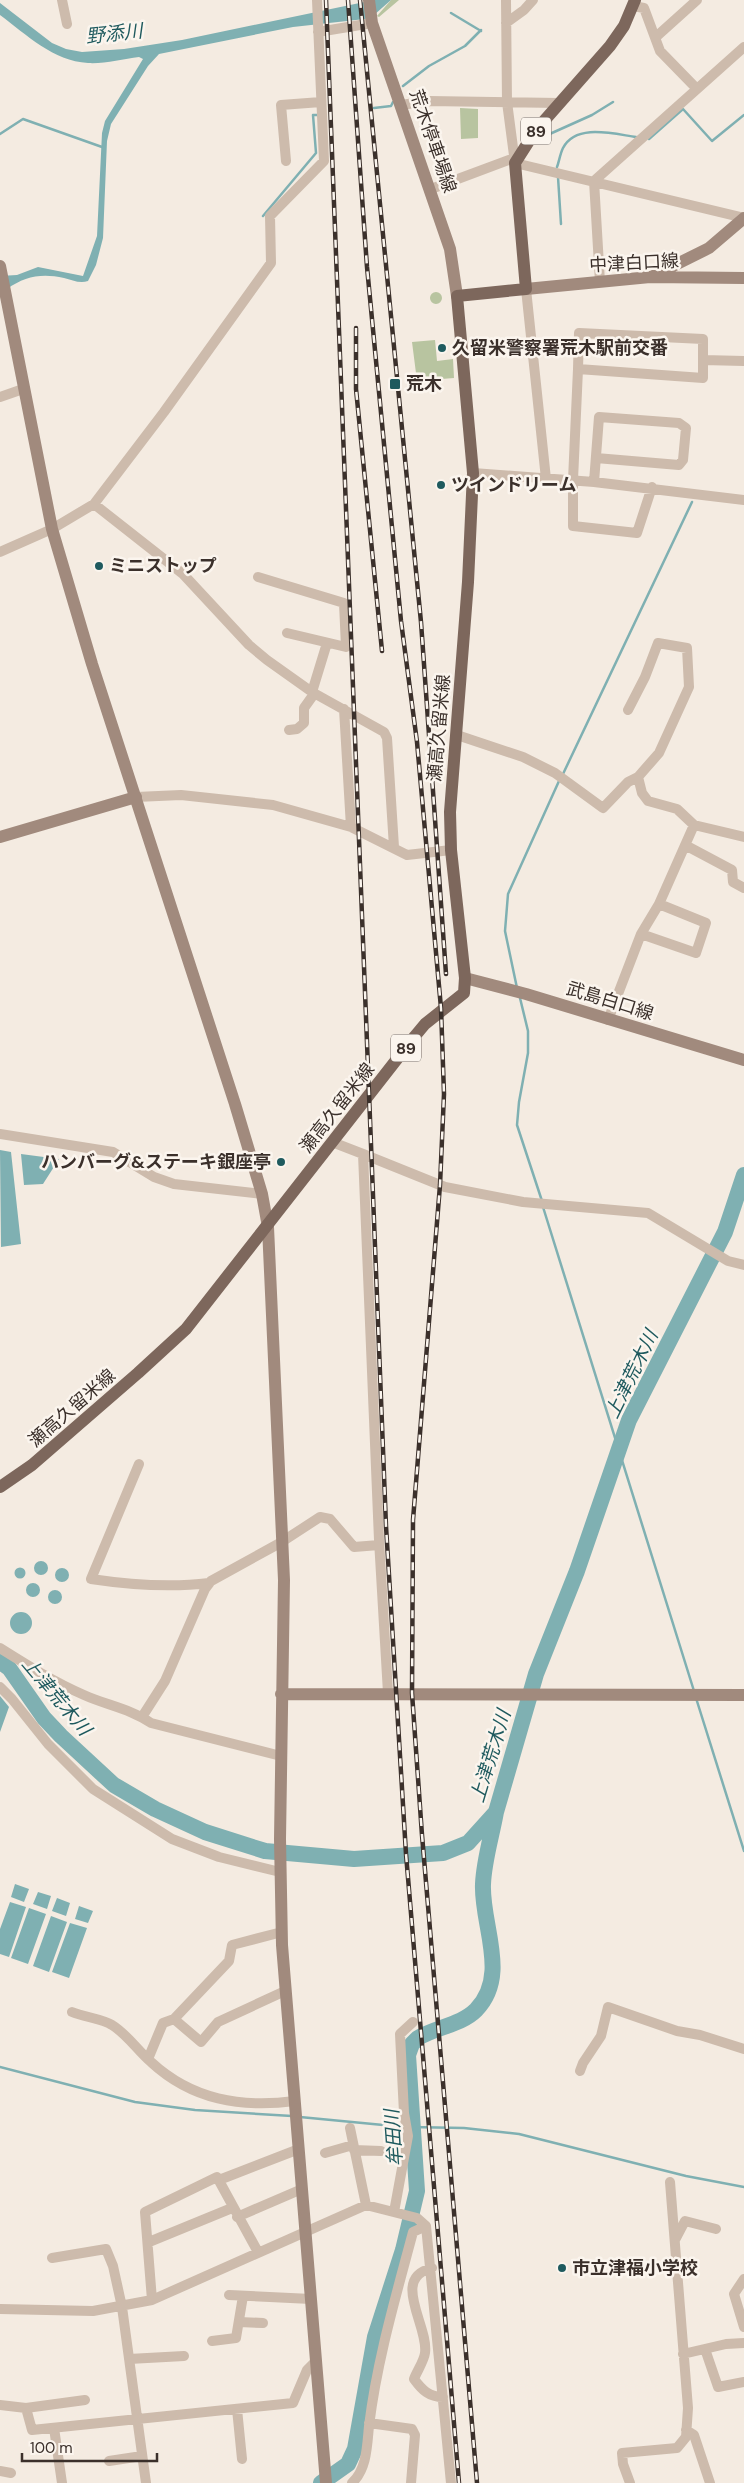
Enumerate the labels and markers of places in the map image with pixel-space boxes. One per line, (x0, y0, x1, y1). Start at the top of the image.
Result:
place label: 久留米警察署荒木駅前交番 (452, 336, 668, 360)
marker: 久留米警察署荒木駅前交番 (436, 342, 448, 354)
place label: 荒木 (406, 372, 442, 396)
marker: 荒木 (388, 377, 402, 391)
place label: ツインドリーム (451, 473, 576, 497)
marker: ツインドリーム (435, 479, 447, 491)
place label: ミニストップ (109, 554, 217, 578)
marker: ミニストップ (93, 560, 105, 572)
place label: ハンバーグ&ステーキ銀座亭 (41, 1150, 271, 1174)
marker: ハンバーグ&ステーキ銀座亭 (275, 1156, 287, 1168)
place label: 市立津福小学校 (572, 2256, 698, 2280)
marker: 市立津福小学校 (556, 2262, 568, 2274)

